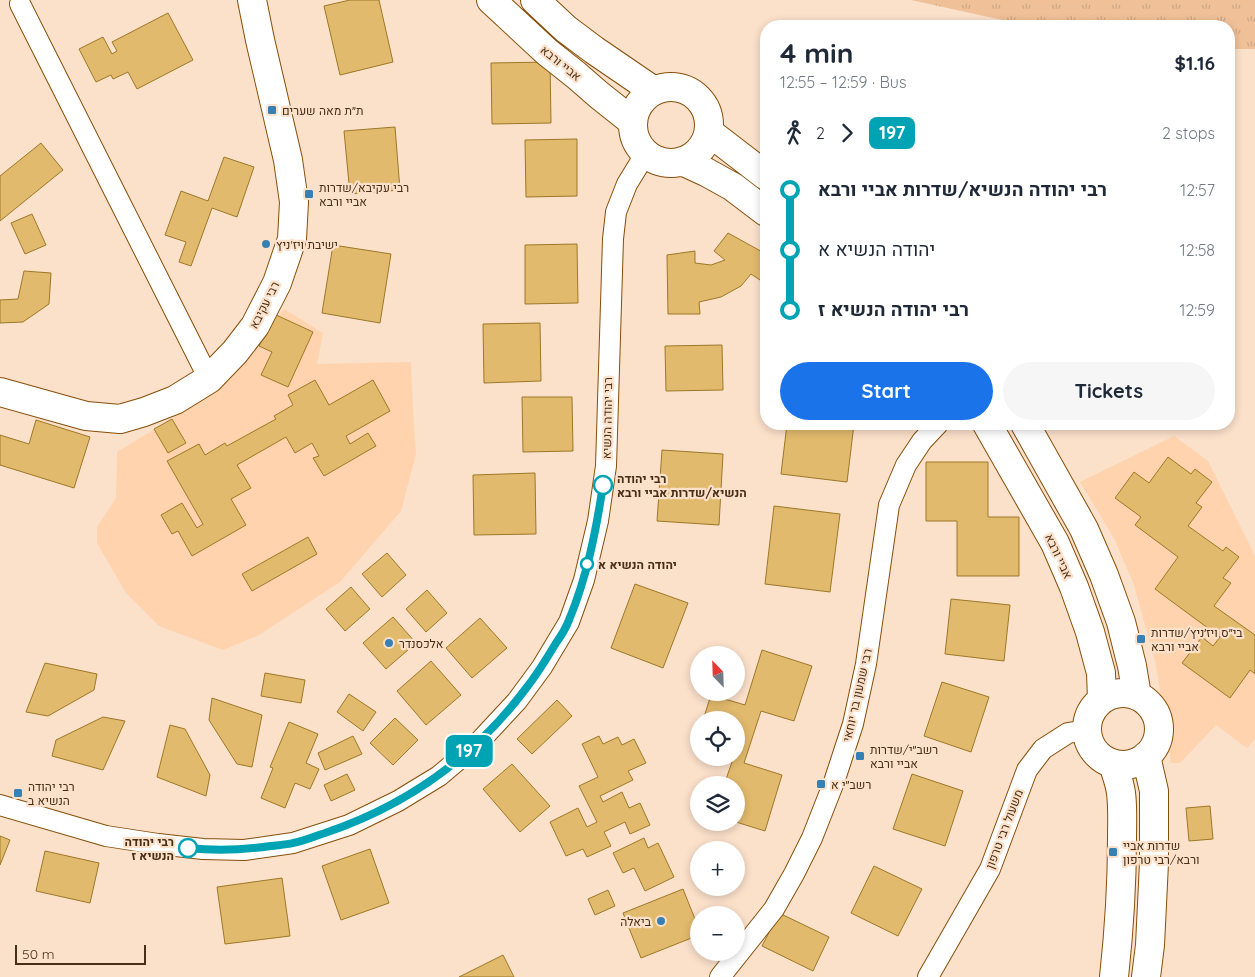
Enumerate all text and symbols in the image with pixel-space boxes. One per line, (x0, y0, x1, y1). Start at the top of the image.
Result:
text: 4 min (780, 35, 853, 70)
street label: אביי ורבא (538, 42, 585, 84)
text: $1.16 (1175, 51, 1215, 75)
text: 12:55 – 12:59 · Bus (780, 72, 906, 92)
place label: ת״ת מאה שערים (282, 103, 363, 118)
marker: ת״ת מאה שערים (266, 104, 278, 116)
icon: walk (780, 119, 808, 147)
icon: forward (833, 119, 861, 147)
text: 197 (879, 121, 905, 144)
text: 2 (816, 123, 825, 143)
text: 2 stops (1162, 123, 1215, 143)
text: רבי יהודה הנשיא/שדרות אביי ורבא (818, 177, 1107, 201)
place label: רבי עקיבא/שדרות אביי ורבא (319, 180, 409, 209)
text: 12:57 (1180, 180, 1215, 200)
marker: רבי עקיבא/שדרות אביי ורבא (303, 188, 315, 200)
place label: ישיבת ויז'ניץ (276, 237, 338, 252)
text: יהודה הנשיא א (818, 237, 935, 261)
marker: ישיבת ויז'ניץ (260, 238, 272, 250)
text: 12:58 (1180, 240, 1215, 260)
street label: רבי עקיבא (246, 279, 282, 331)
text: רבי יהודה הנשיא ז (818, 297, 969, 321)
text: 12:59 (1180, 300, 1215, 320)
button: Start (780, 362, 993, 420)
button: Tickets (1003, 362, 1215, 420)
street label: רבי יהודה הנשיא (599, 377, 615, 459)
place label: רבי יהודה הנשיא/שדרות אביי ורבא (617, 471, 747, 500)
marker: רבי יהודה הנשיא/שדרות אביי ורבא (593, 475, 613, 495)
street label: אביי ורבא (1042, 531, 1076, 581)
marker: יהודה הנשיא א (580, 557, 594, 571)
place label: יהודה הנשיא א (598, 557, 677, 572)
place label: בי״ס ויז׳ניץ/שדרות אביי ורבא (1151, 625, 1243, 654)
marker: בי״ס ויז׳ניץ/שדרות אביי ורבא (1135, 633, 1147, 645)
place label: אלכסנדר (399, 636, 444, 651)
marker: אלכסנדר (383, 637, 395, 649)
north arrow (690, 646, 745, 701)
map controls (690, 646, 745, 961)
street label: רבי שמעון בר יוחאי (839, 647, 875, 743)
button: locate (690, 711, 745, 766)
line badge: 197 (440, 735, 498, 767)
text: 197 (456, 739, 482, 762)
place label: רשב״י/שדרות אביי ורבא (870, 742, 938, 771)
marker: רשב״י/שדרות אביי ורבא (854, 750, 866, 762)
button: layers (690, 776, 745, 831)
place label: רשב״י א (831, 777, 871, 792)
marker: רשב״י א (815, 778, 827, 790)
place label: רבי יהודה הנשיא ב (28, 779, 75, 808)
marker: רבי יהודה הנשיא ב (12, 787, 24, 799)
street label: משעול רבי טרפון (982, 787, 1026, 871)
place label: רבי יהודה הנשיא ז (125, 834, 174, 863)
marker: רבי יהודה הנשיא ז (178, 838, 198, 858)
place label: שדרות אביי ורבא/רבי טרפון (1123, 838, 1200, 867)
button: + (690, 841, 745, 896)
marker: שדרות אביי ורבא/רבי טרפון (1107, 846, 1119, 858)
button: − (690, 906, 745, 961)
place label: ביאלה (620, 914, 652, 929)
marker: ביאלה (655, 915, 667, 927)
scale bar (15, 942, 146, 965)
text: 50 m (22, 945, 55, 963)

